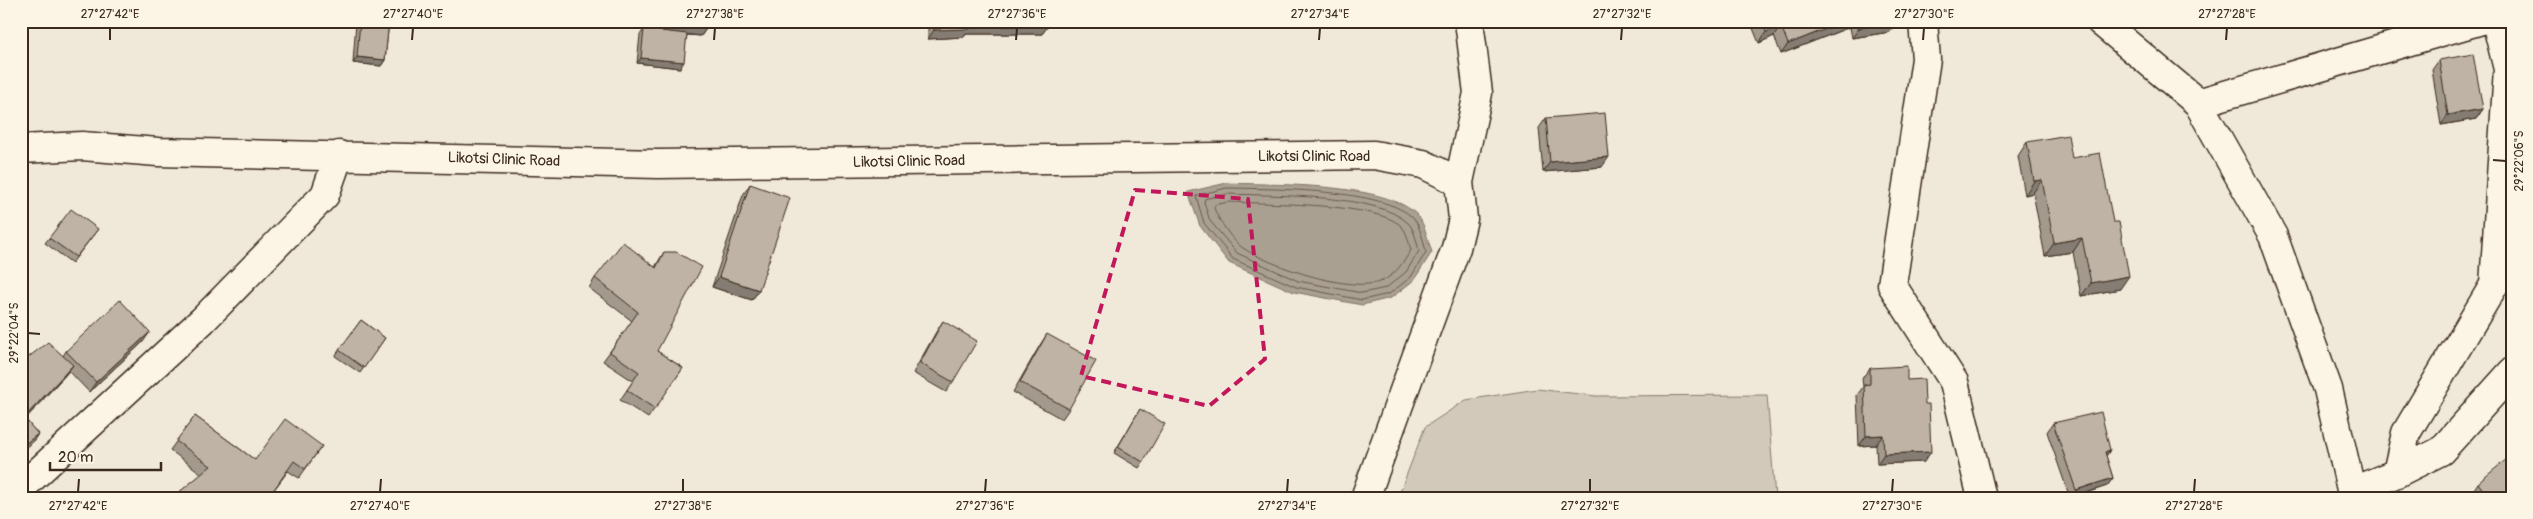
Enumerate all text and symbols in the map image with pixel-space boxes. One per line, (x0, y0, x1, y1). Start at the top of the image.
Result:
text: 27°27'42"E (81, 7, 139, 22)
text: 27°27'40"E (383, 7, 443, 22)
text: 27°27'38"E (686, 7, 744, 22)
text: 27°27'36"E (988, 7, 1046, 22)
text: 27°27'34"E (1291, 7, 1349, 22)
text: 27°27'32"E (1593, 7, 1651, 22)
text: 27°27'30"E (1894, 7, 1954, 22)
text: 27°27'28"E (2198, 7, 2256, 22)
text: 29°22'06"S (2512, 131, 2527, 192)
street label: Likotsi Clinic Road (1258, 147, 1370, 166)
street label: Likotsi Clinic Road (447, 148, 561, 171)
street label: Likotsi Clinic Road (853, 151, 965, 172)
text: 29°22'04"S (7, 303, 22, 363)
scale bar (50, 439, 161, 471)
text: 20 m (58, 448, 93, 467)
text: 27°27'42"E (49, 499, 107, 514)
text: 27°27'40"E (350, 499, 410, 514)
text: 27°27'38"E (654, 499, 712, 514)
text: 27°27'36"E (956, 499, 1014, 514)
text: 27°27'34"E (1258, 499, 1316, 514)
text: 27°27'32"E (1561, 499, 1619, 514)
text: 27°27'30"E (1862, 499, 1922, 514)
text: 27°27'28"E (2165, 499, 2223, 514)

